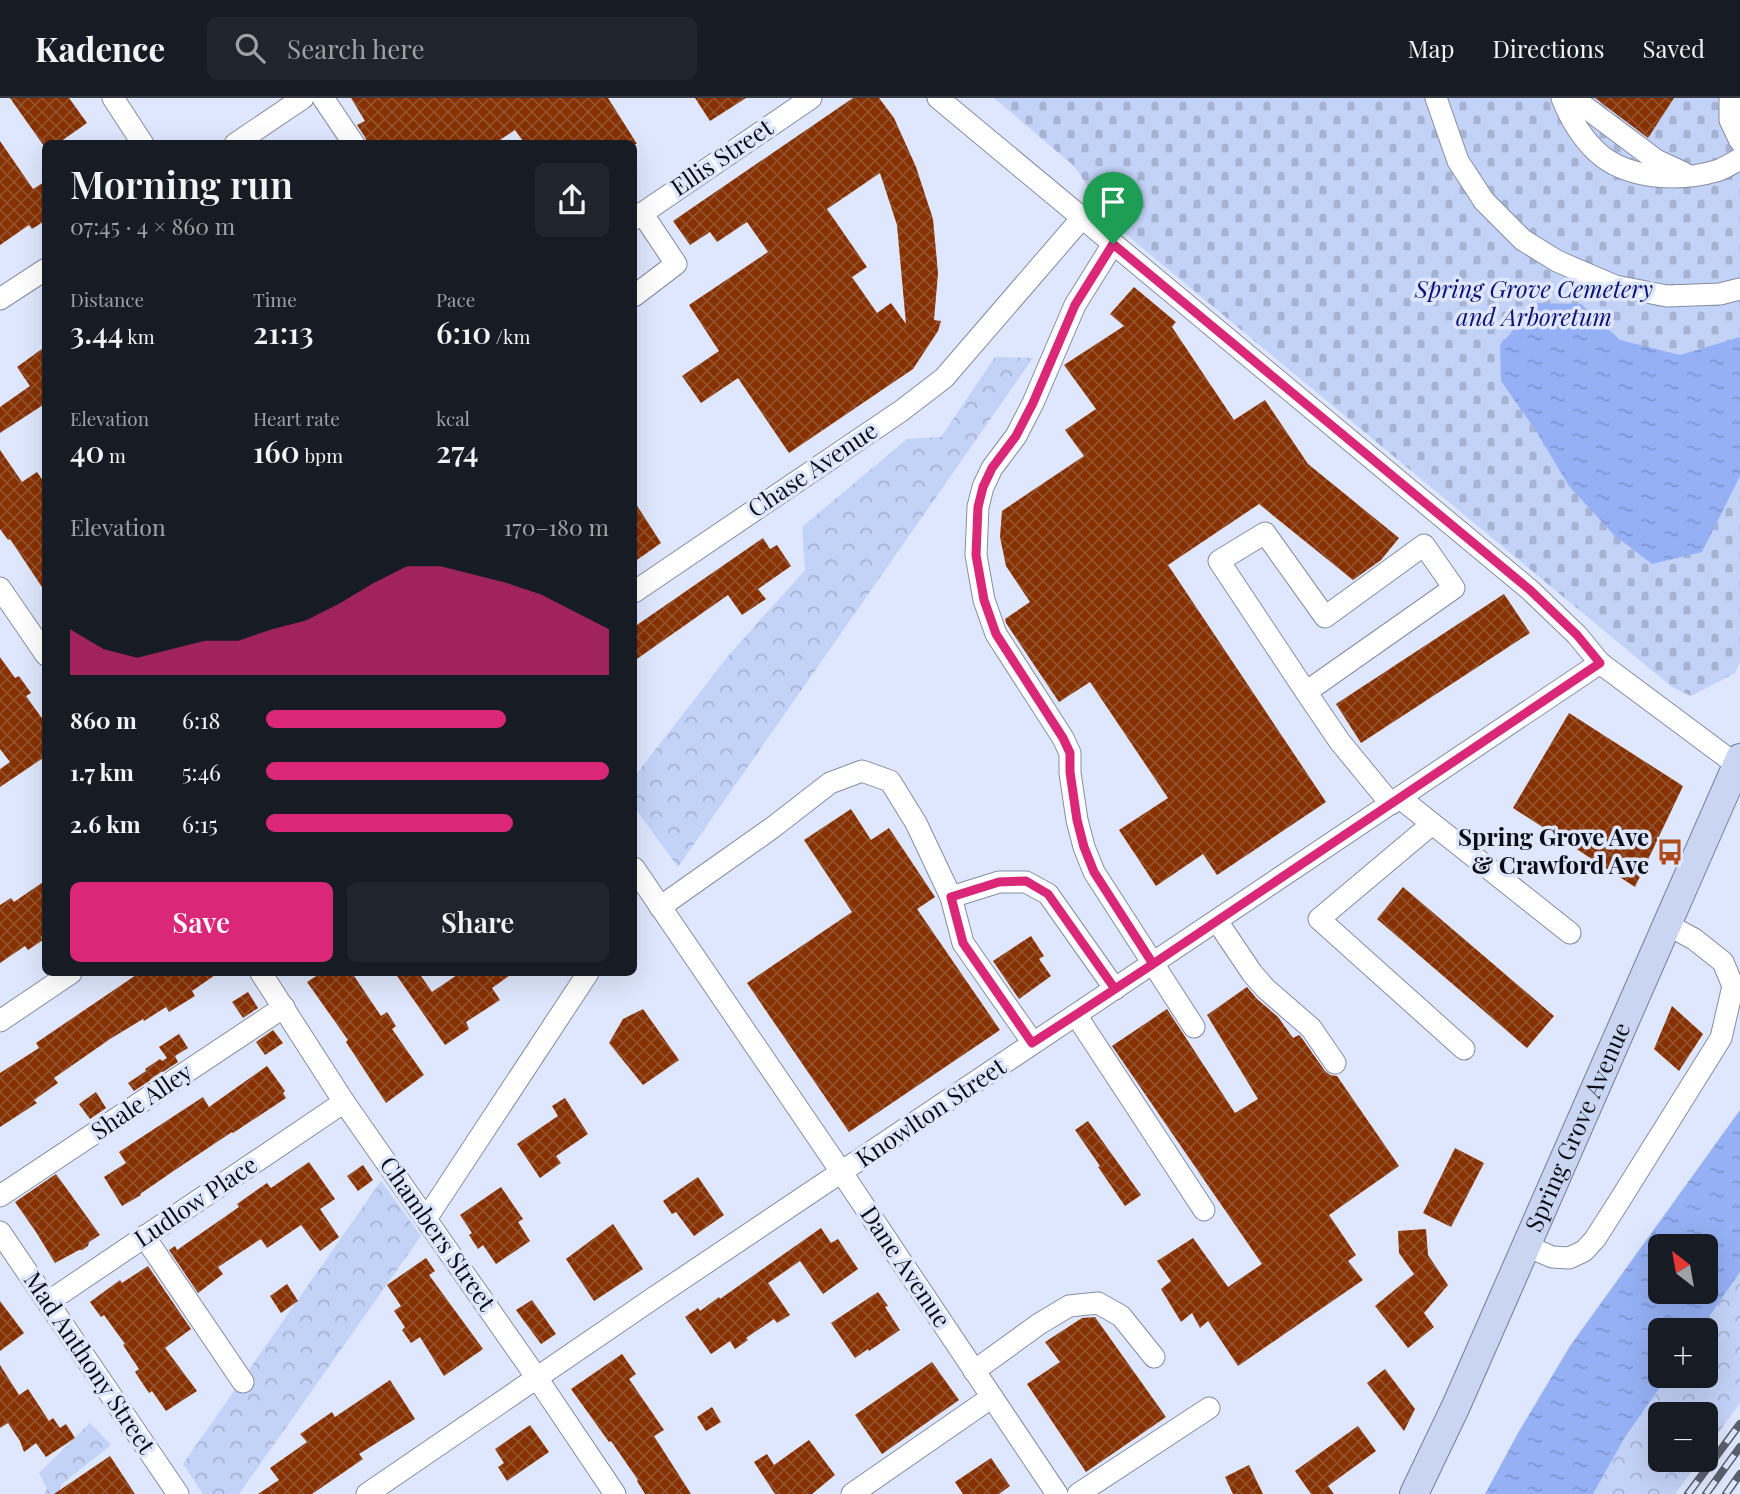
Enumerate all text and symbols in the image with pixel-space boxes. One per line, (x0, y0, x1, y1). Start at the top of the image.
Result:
search box (207, 17, 697, 80)
text: Kadence (35, 26, 165, 70)
icon: search (231, 29, 269, 67)
text: Search here (287, 31, 425, 66)
text: Map (1408, 32, 1454, 64)
text: Directions (1492, 32, 1605, 64)
text: Saved (1643, 32, 1705, 64)
street label: Ellis Street (664, 110, 779, 202)
text: Morning run (70, 158, 293, 209)
button: share (535, 163, 609, 237)
pin (1083, 172, 1143, 244)
icon: arrive (1094, 183, 1132, 221)
text: 07:45 · 4 × 860 m (70, 210, 235, 241)
park label: Spring Grove Cemetery and Arboretum (1414, 272, 1653, 332)
text: Distance (70, 286, 144, 312)
text: Time (253, 286, 297, 312)
text: Pace (436, 286, 475, 312)
text: 3.44 (70, 312, 123, 352)
text: 21:13 (253, 312, 313, 352)
text: 6:10 (436, 312, 491, 352)
text: km (123, 323, 155, 349)
text: /km (491, 323, 530, 349)
text: Elevation (70, 405, 149, 431)
text: Heart rate (253, 405, 340, 431)
text: kcal (436, 405, 470, 431)
street label: Chase Avenue (741, 413, 883, 523)
text: 40 (70, 431, 104, 471)
text: 160 (253, 431, 300, 471)
text: 274 (436, 431, 479, 471)
text: m (104, 442, 126, 468)
text: bpm (300, 442, 343, 468)
text: Elevation (70, 511, 166, 542)
text: 170–180 m (504, 511, 609, 542)
text: 860 m (70, 704, 137, 735)
text: 6:18 (182, 704, 220, 735)
text: 1.7 km (70, 756, 134, 787)
text: 5:46 (182, 756, 221, 787)
text: 2.6 km (70, 808, 141, 839)
text: 6:15 (182, 808, 218, 839)
place label: Spring Grove Ave & Crawford Ave (1458, 820, 1649, 880)
bus stop icon: Spring Grove Ave & Crawford Ave (1655, 837, 1685, 867)
button: Save (70, 882, 333, 962)
button: Share (347, 882, 609, 962)
street label: Spring Grove Avenue (1516, 1017, 1636, 1236)
street label: Knowlton Street (849, 1049, 1011, 1173)
street label: Shale Alley (84, 1055, 198, 1146)
street label: Ludlow Place (127, 1147, 263, 1253)
street label: Chambers Street (374, 1149, 504, 1317)
street label: Dane Avenue (854, 1199, 959, 1333)
north arrow (1648, 1234, 1718, 1304)
map controls (1648, 1234, 1718, 1472)
street label: Mad Anthony Street (18, 1265, 164, 1460)
button: + (1648, 1318, 1718, 1388)
button: − (1648, 1402, 1718, 1472)

